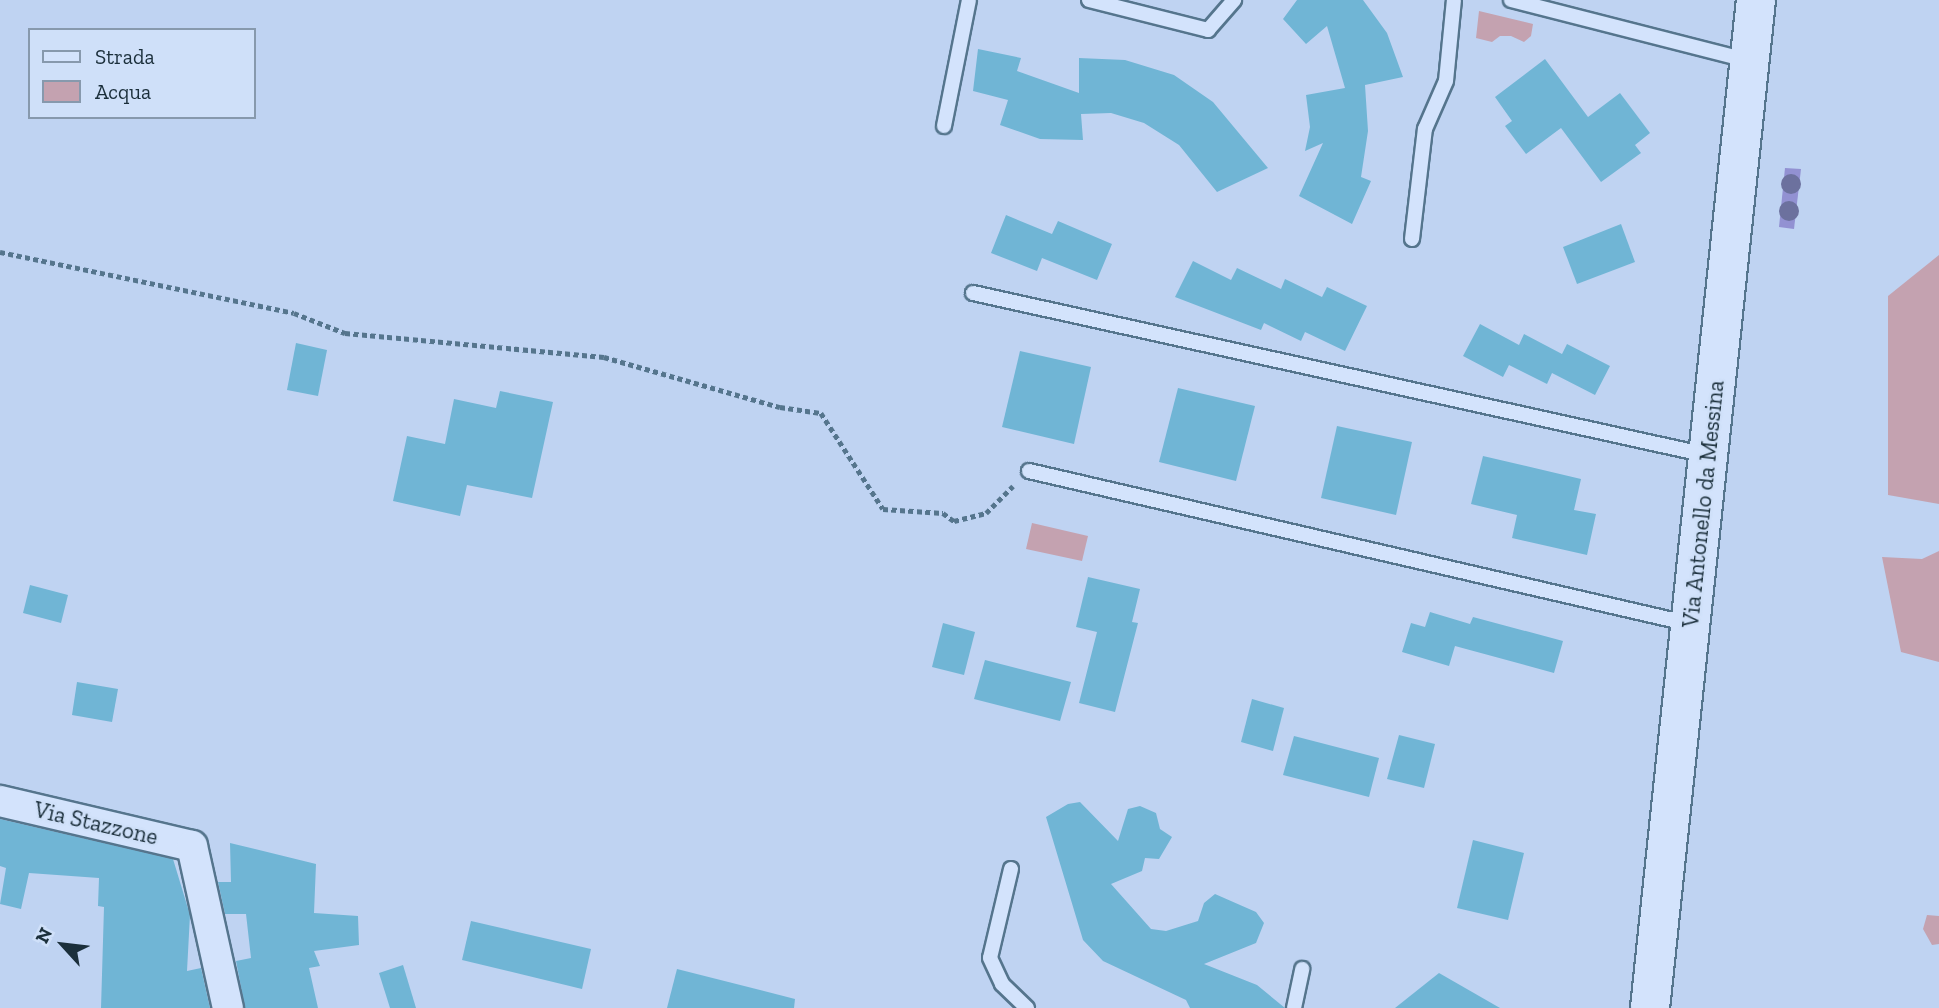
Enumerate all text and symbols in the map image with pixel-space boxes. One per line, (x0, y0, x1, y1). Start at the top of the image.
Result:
legend (28, 28, 256, 119)
text: Strada (95, 44, 155, 69)
text: Acqua (95, 79, 151, 104)
street label: Via Antonello da Messina (1676, 379, 1730, 629)
street label: Via Stazzone (31, 795, 161, 851)
north arrow (28, 910, 98, 980)
text: N (30, 924, 57, 947)

